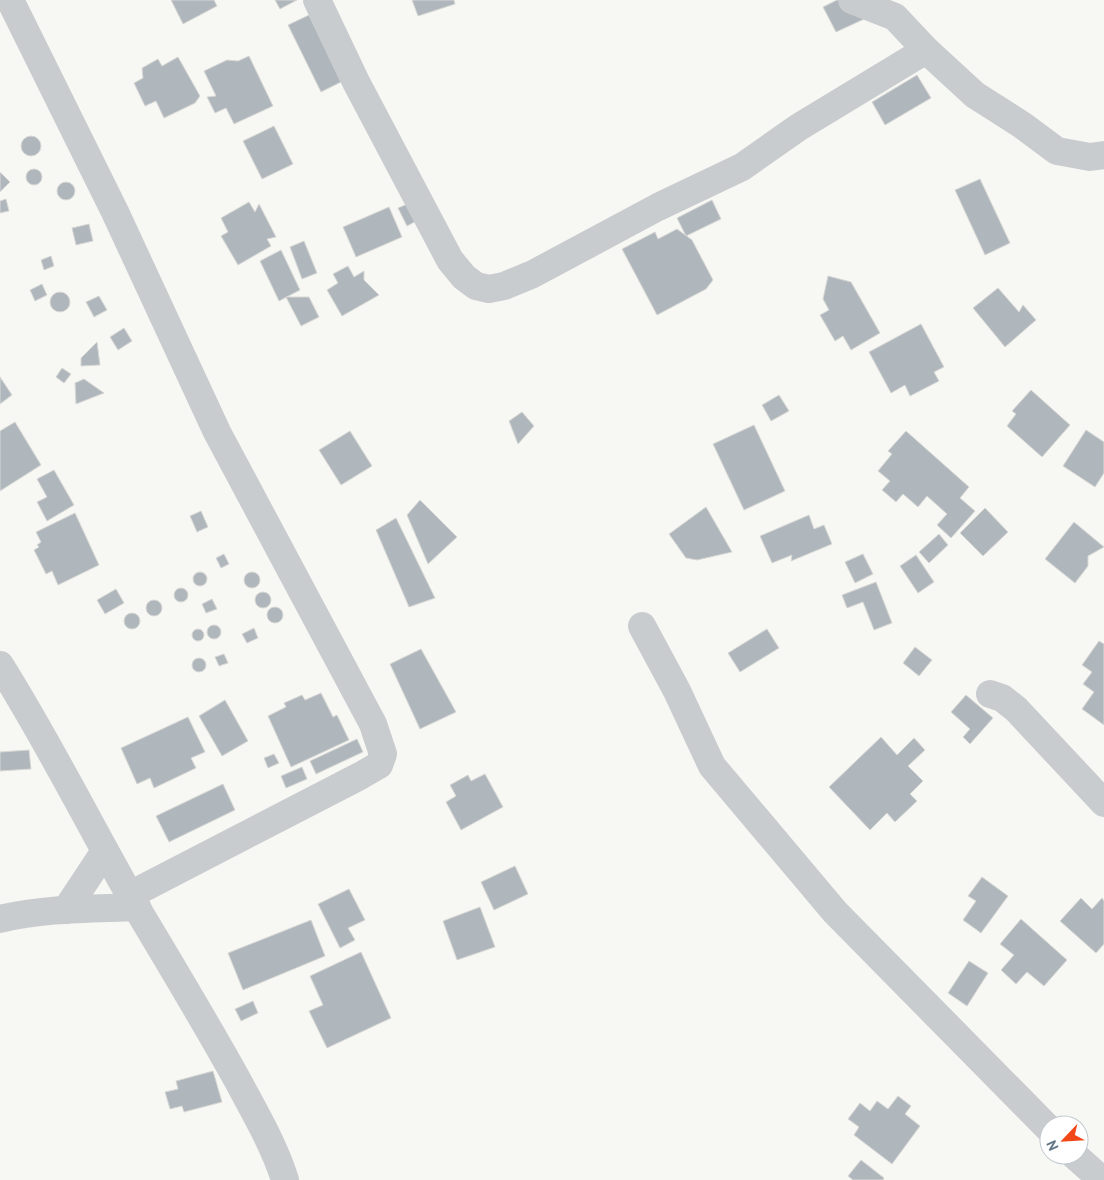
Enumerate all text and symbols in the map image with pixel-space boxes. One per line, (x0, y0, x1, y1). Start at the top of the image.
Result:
north arrow (1039, 1115, 1089, 1165)
text: N (1044, 1137, 1063, 1153)

